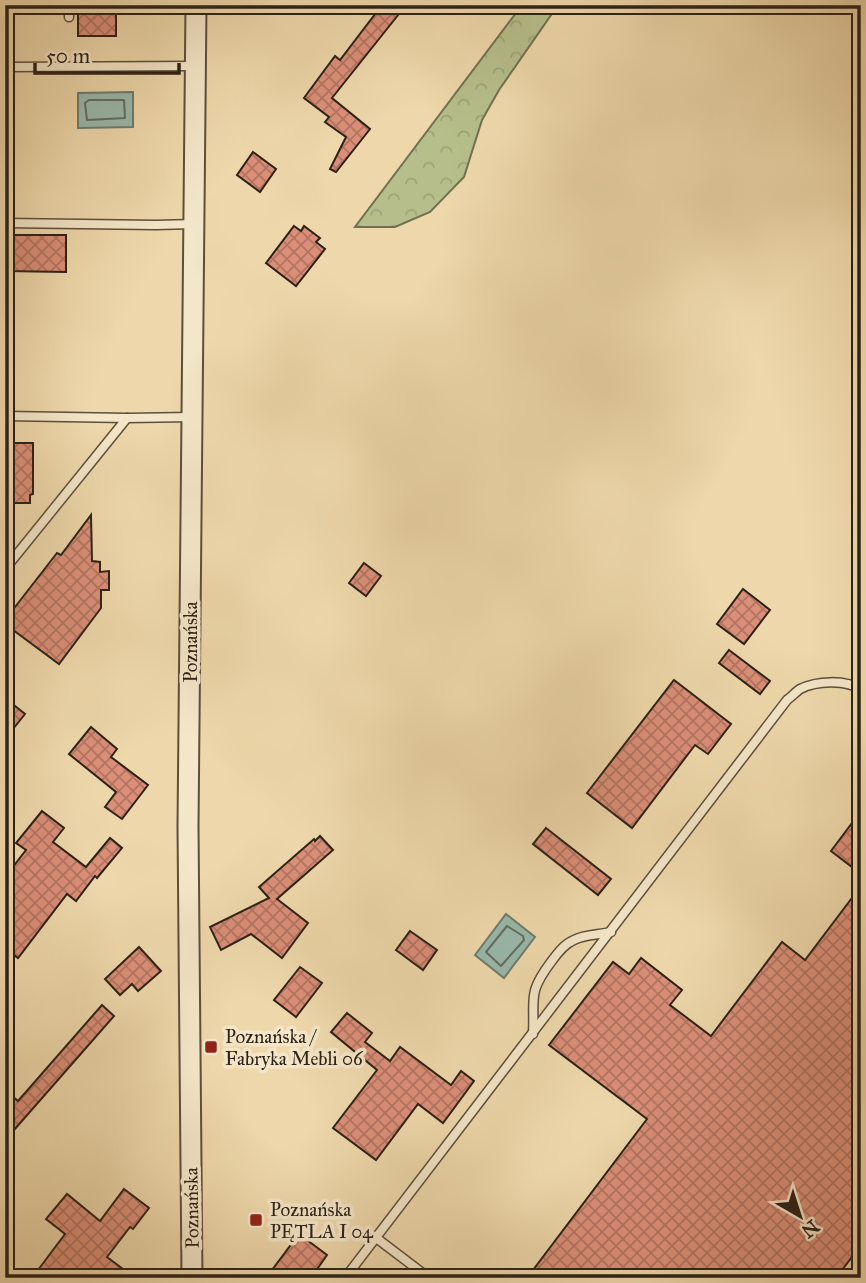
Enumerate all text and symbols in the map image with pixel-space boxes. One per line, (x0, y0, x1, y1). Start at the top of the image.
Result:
scale bar (35, 32, 178, 76)
text: 50 m (46, 43, 91, 69)
street label: Poznańska (179, 600, 202, 683)
place label: Poznańska / Fabryka Mebli 06 (225, 1025, 364, 1070)
marker: Poznańska / Fabryka Mebli 06 (203, 1039, 219, 1055)
street label: Poznańska (179, 1166, 204, 1249)
north arrow (764, 1182, 834, 1252)
place label: Poznańska PĘTLA I 04 (270, 1198, 373, 1243)
marker: Poznańska PĘTLA I 04 (248, 1212, 264, 1228)
text: N (797, 1215, 824, 1243)

